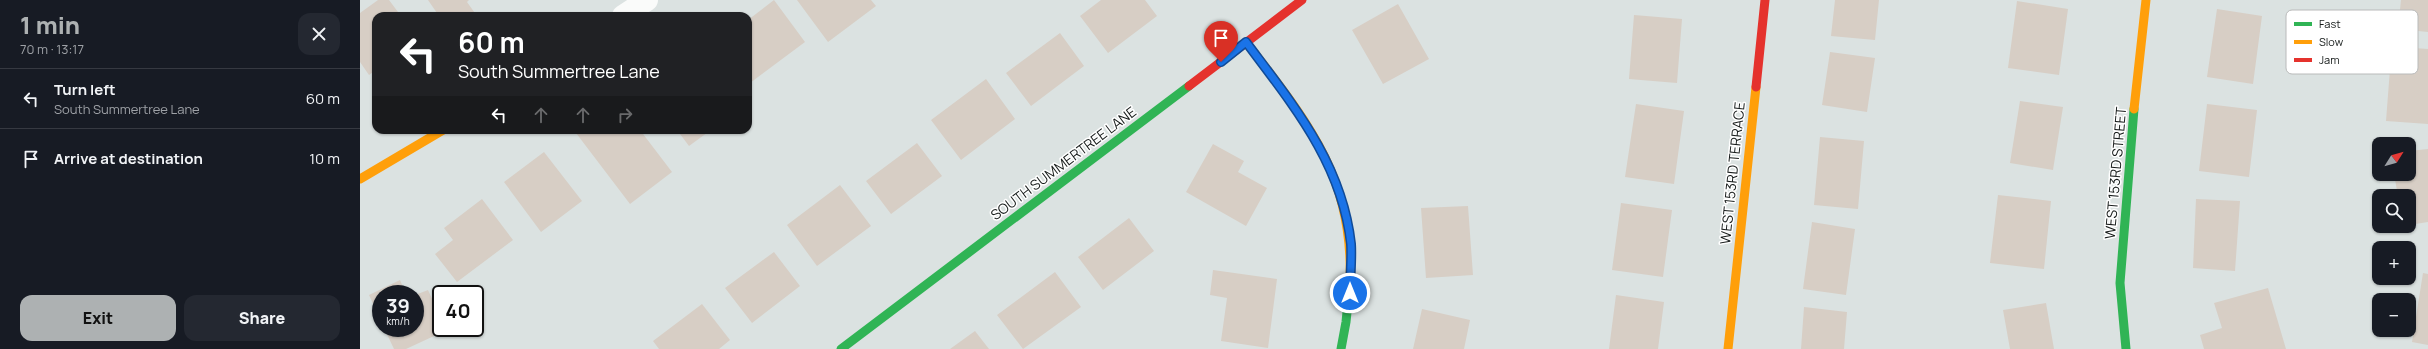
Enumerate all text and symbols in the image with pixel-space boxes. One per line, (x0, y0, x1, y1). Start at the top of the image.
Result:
text: 1 min (20, 8, 80, 41)
legend (2286, 10, 2418, 74)
button: close (298, 13, 340, 55)
text: Fast (2319, 16, 2341, 31)
pin (1204, 21, 1238, 62)
text: 60 m (458, 23, 525, 61)
icon: arrive (1210, 27, 1232, 49)
icon: left (392, 28, 444, 80)
text: Slow (2319, 34, 2344, 49)
text: 70 m · 13:17 (20, 40, 84, 58)
text: Jam (2319, 52, 2340, 67)
text: South Summertree Lane (458, 59, 660, 83)
text: Turn left (54, 79, 116, 100)
icon: left (20, 88, 42, 110)
text: 60 m (306, 88, 340, 109)
text: South Summertree Lane (54, 100, 200, 118)
street label: WEST 153RD TERRACE (1715, 101, 1749, 245)
street label: SOUTH SUMMERTREE LANE (986, 102, 1140, 224)
icon: left (488, 104, 510, 126)
icon: ahead (530, 104, 552, 126)
icon: ahead (572, 104, 594, 126)
icon: right (614, 104, 636, 126)
street label: WEST 153RD STREET (2100, 106, 2130, 240)
north arrow (2372, 137, 2416, 181)
map controls (2372, 137, 2416, 337)
icon: arrive (20, 148, 42, 170)
text: Arrive at destination (54, 148, 203, 169)
text: 10 m (309, 148, 340, 169)
button: search (2372, 189, 2416, 233)
button: + (2372, 241, 2416, 285)
position arrow (1329, 272, 1371, 314)
speed limit sign: 40 (432, 285, 484, 337)
text: 39 (386, 292, 410, 319)
button: − (2372, 293, 2416, 337)
button: Exit (20, 295, 176, 341)
button: Share (184, 295, 340, 341)
text: km/h (386, 314, 410, 328)

